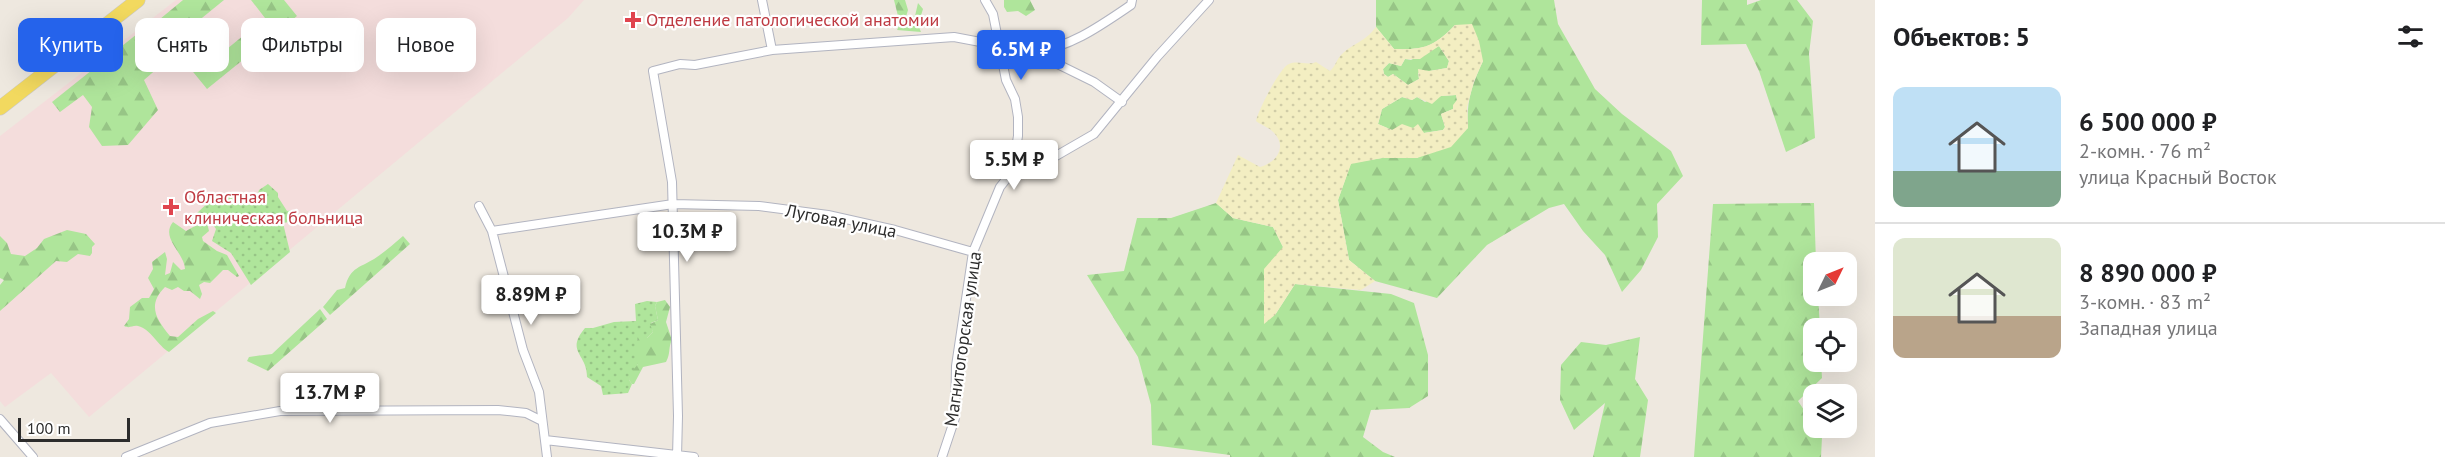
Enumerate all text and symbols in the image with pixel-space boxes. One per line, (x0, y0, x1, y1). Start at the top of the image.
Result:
place label: Отделение патологической анатомии (646, 8, 939, 31)
marker: Отделение патологической анатомии (624, 11, 642, 29)
chip: Купить (18, 18, 123, 72)
chip: Снять (135, 18, 229, 72)
chip: Фильтры (241, 18, 364, 72)
chip: Новое (376, 18, 476, 72)
text: Объектов: 5 (1893, 20, 2030, 53)
icon: filters (2394, 20, 2427, 53)
pin: 6.5M ₽ (972, 30, 1070, 81)
text: 6.5M ₽ (991, 36, 1051, 62)
text: 6 500 000 ₽ (2079, 105, 2217, 138)
icon: home (1941, 111, 2013, 183)
text: 2-комн. · 76 m² (2079, 138, 2211, 164)
pin: 5.5M ₽ (965, 140, 1063, 191)
text: 5.5M ₽ (984, 146, 1044, 172)
text: улица Красный Восток (2079, 164, 2276, 190)
place label: Областная клиническая больница (184, 185, 363, 229)
marker: Областная клиническая больница (162, 198, 180, 216)
street label: Луговая улица (783, 198, 899, 243)
pin: 10.3M ₽ (632, 212, 742, 263)
text: 10.3M ₽ (651, 218, 723, 244)
street label: Магнитогорская улица (939, 250, 986, 428)
north arrow (1803, 252, 1857, 306)
map controls (1803, 252, 1857, 438)
text: 8 890 000 ₽ (2079, 256, 2217, 289)
icon: home (1941, 262, 2013, 334)
pin: 8.89M ₽ (476, 275, 586, 326)
text: 8.89M ₽ (495, 281, 567, 307)
text: 3-комн. · 83 m² (2079, 289, 2211, 315)
text: Западная улица (2079, 315, 2218, 341)
button: locate (1803, 318, 1857, 372)
pin: 13.7M ₽ (275, 373, 385, 424)
text: 13.7M ₽ (294, 379, 366, 405)
button: layers (1803, 384, 1857, 438)
scale bar (18, 415, 130, 442)
text: 100 m (27, 418, 70, 438)

